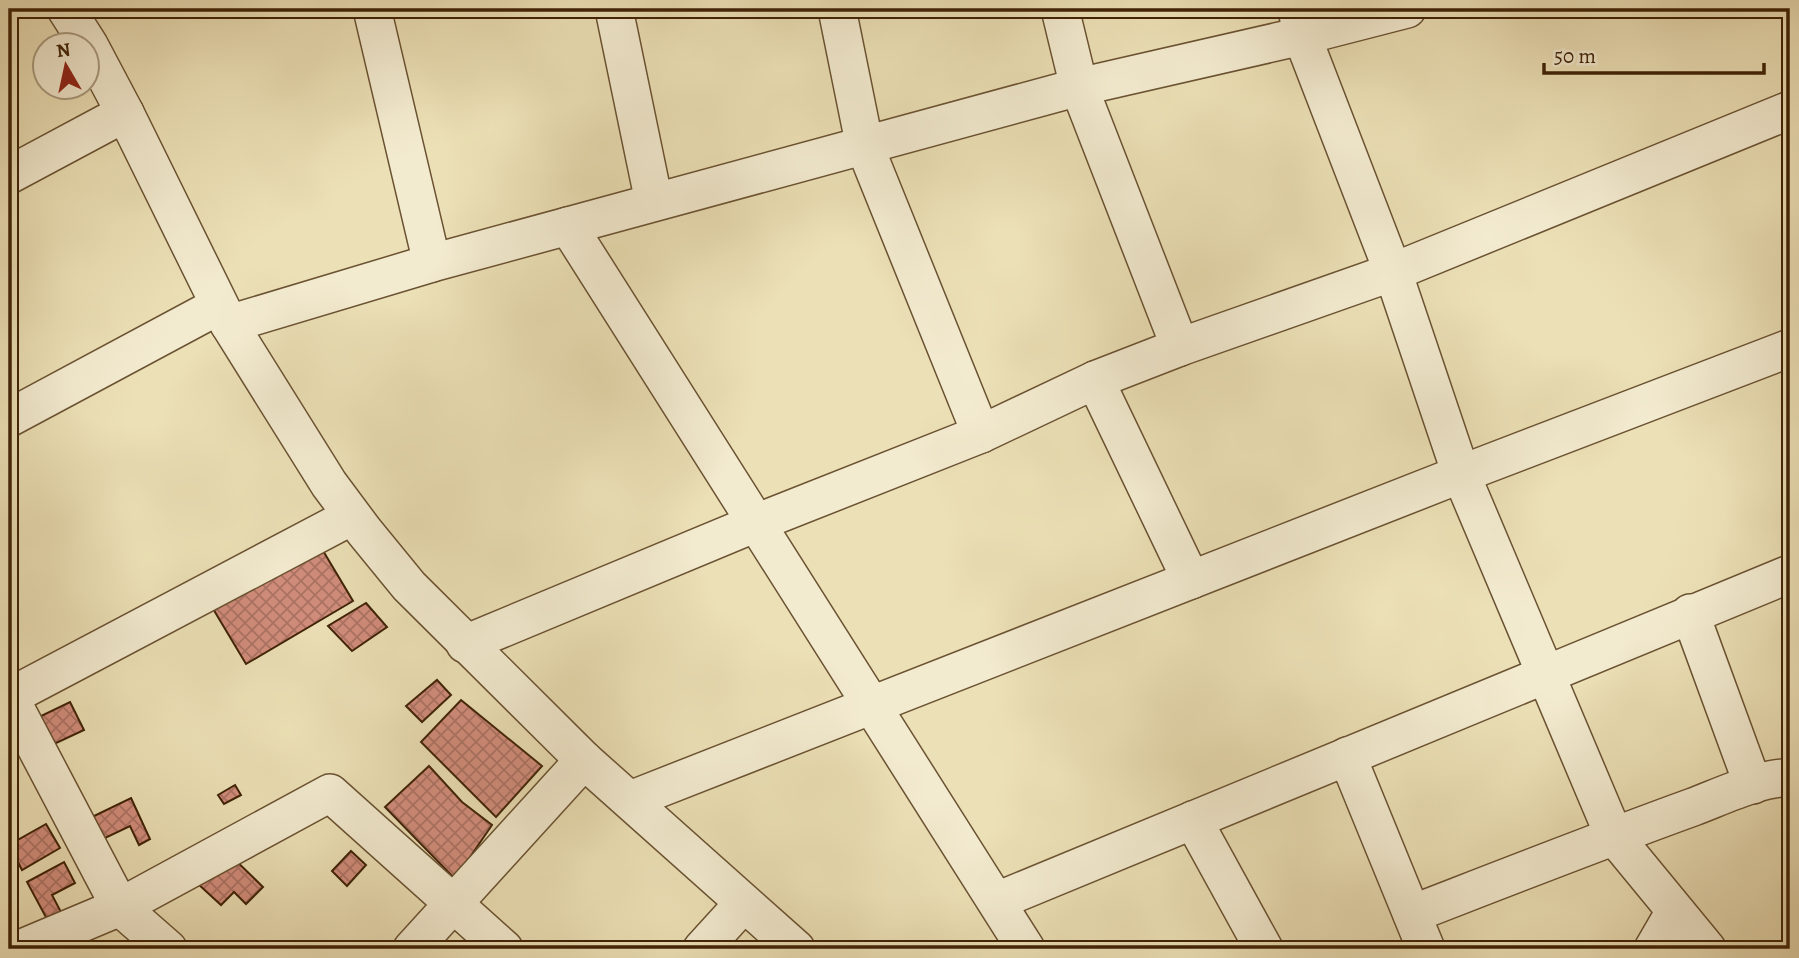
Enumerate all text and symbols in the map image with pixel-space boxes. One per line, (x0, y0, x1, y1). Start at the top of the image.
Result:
north arrow (32, 32, 102, 102)
scale bar (1544, 32, 1764, 76)
text: N (55, 36, 73, 64)
text: 50 m (1554, 42, 1596, 70)

